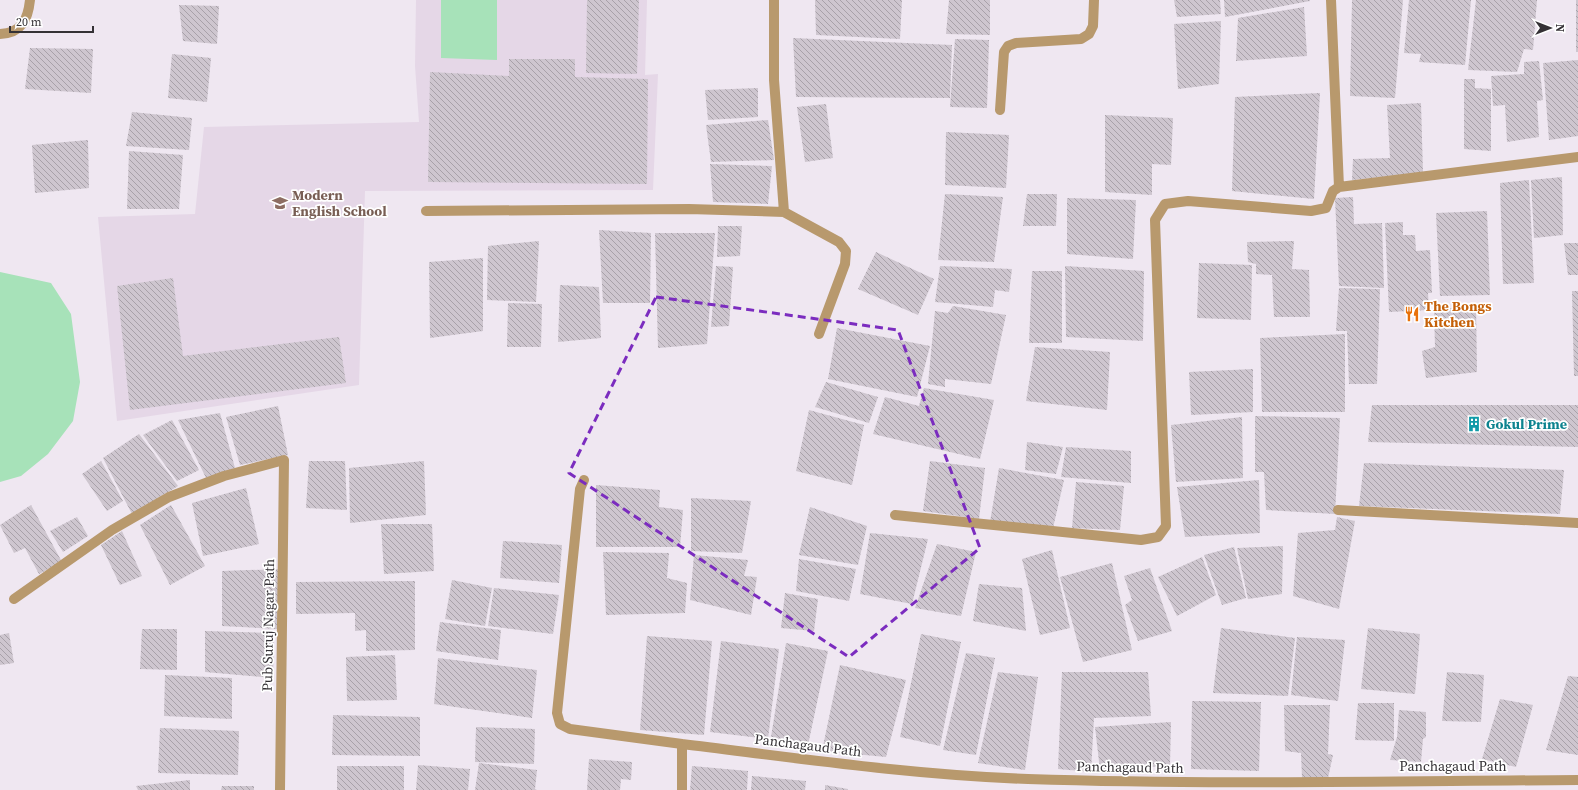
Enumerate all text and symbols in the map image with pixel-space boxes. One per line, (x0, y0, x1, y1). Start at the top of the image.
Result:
scale bar (10, 8, 93, 34)
north arrow (1530, 8, 1570, 48)
text: 20 m (16, 14, 42, 30)
text: N (1552, 24, 1567, 32)
place label: Modern English School (292, 185, 387, 221)
school or university icon: Modern English School (271, 194, 289, 212)
place label: The Bongs Kitchen (1424, 296, 1492, 332)
restaurant icon: The Bongs Kitchen (1403, 305, 1421, 323)
place label: Gokul Prime (1486, 414, 1567, 434)
building icon: Gokul Prime (1465, 415, 1483, 433)
street label: Pub Suruj Nagar Path (257, 558, 279, 692)
street label: Panchagaud Path (753, 729, 863, 761)
street label: Panchagaud Path (1076, 756, 1184, 778)
street label: Panchagaud Path (1399, 756, 1507, 776)

